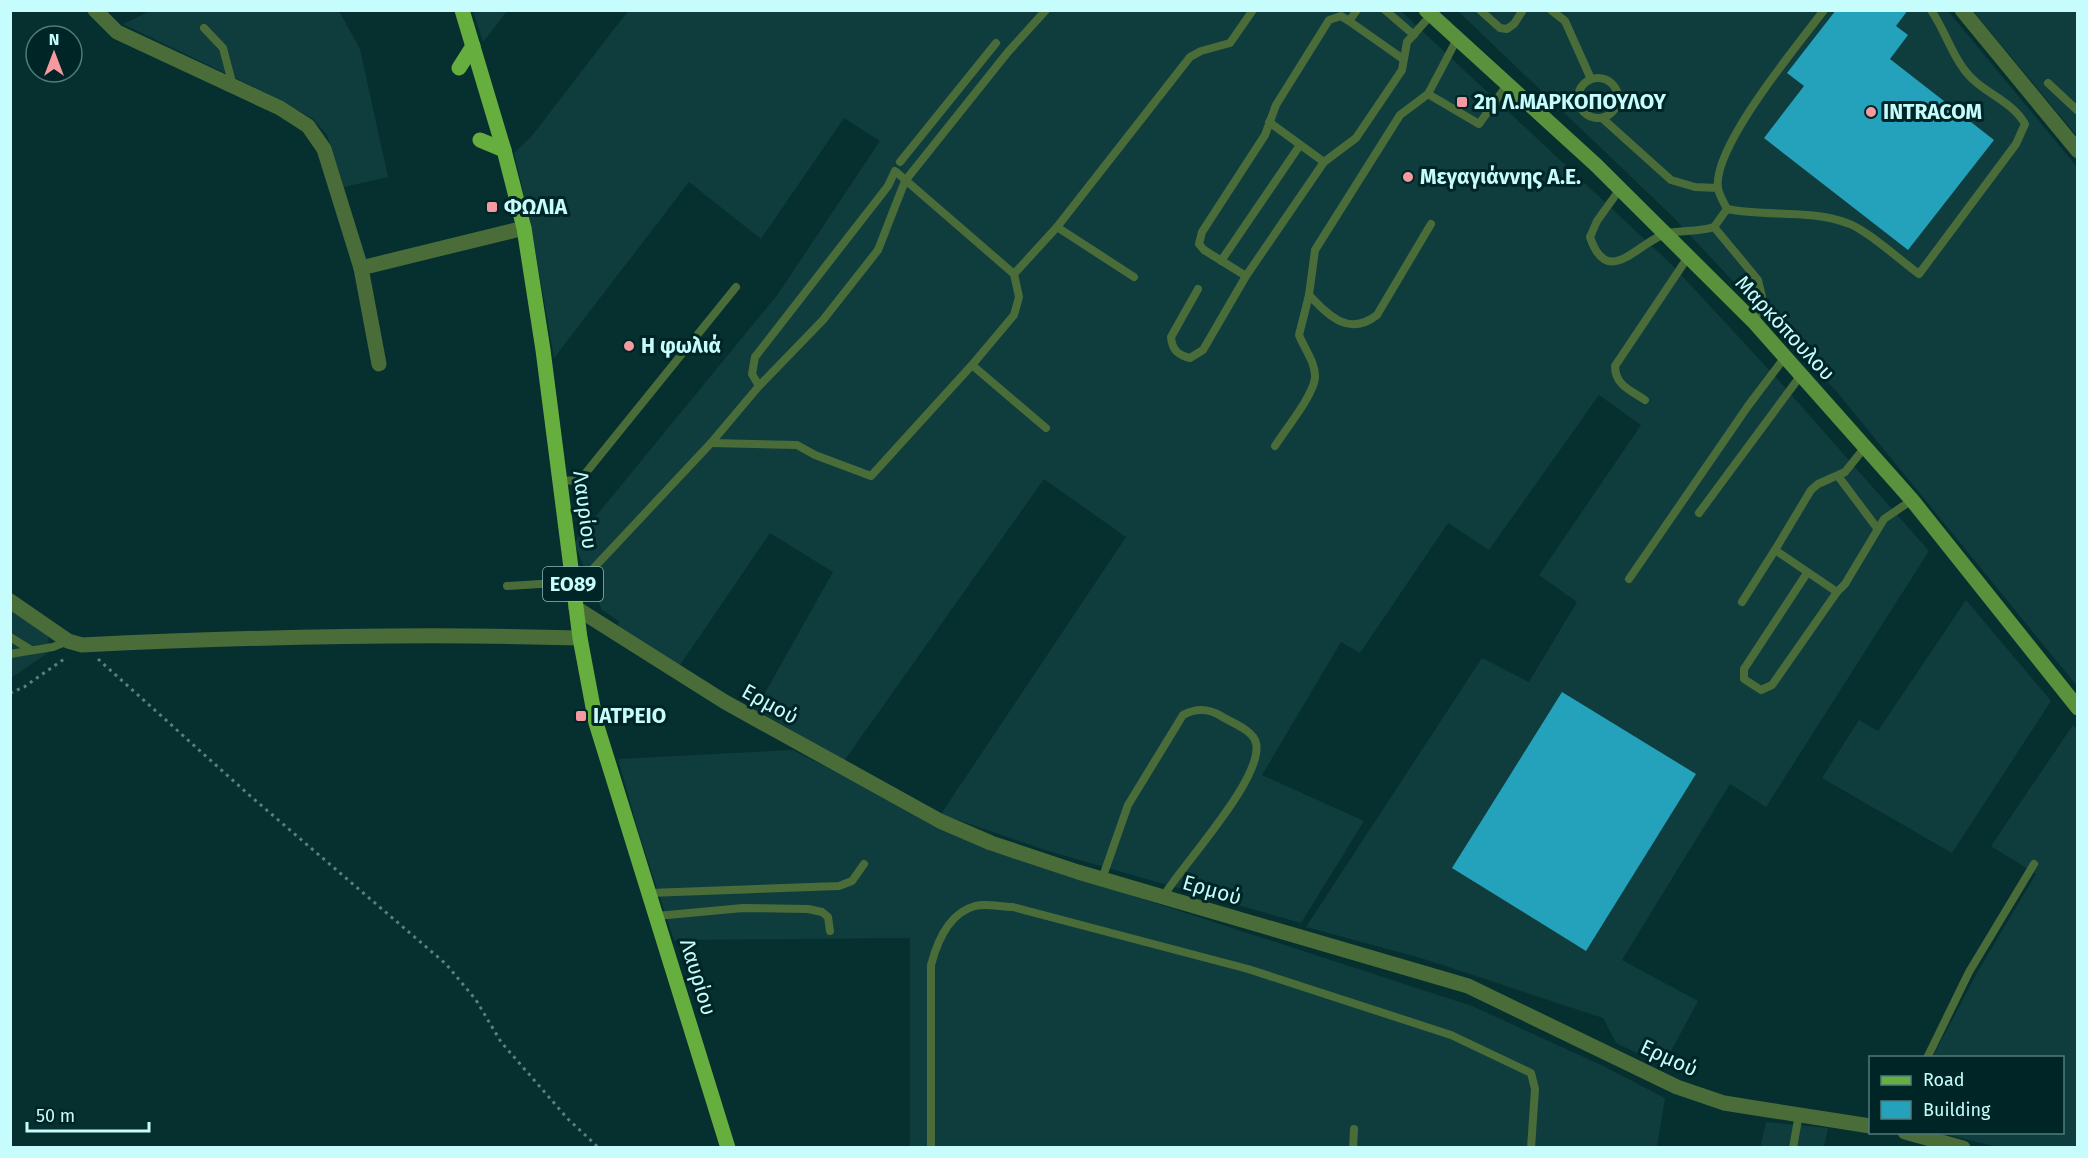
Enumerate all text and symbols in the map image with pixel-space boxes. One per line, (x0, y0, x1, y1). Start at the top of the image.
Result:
north arrow (24, 24, 84, 84)
text: N (49, 30, 59, 49)
place label: 2η Λ.ΜΑΡΚΟΠΟΥΛΟΥ (1474, 89, 1666, 115)
marker: 2η Λ.ΜΑΡΚΟΠΟΥΛΟΥ (1455, 95, 1469, 109)
place label: INTRACOM (1883, 99, 1982, 125)
marker: INTRACOM (1864, 105, 1878, 119)
place label: Μεγαγιάννης Α.Ε. (1420, 164, 1581, 190)
marker: Μεγαγιάννης Α.Ε. (1401, 170, 1415, 184)
place label: ΦΩΛΙΑ (504, 194, 568, 220)
marker: ΦΩΛΙΑ (485, 200, 499, 214)
street label: Μαρκόπουλου (1730, 270, 1840, 386)
place label: Η φωλιά (641, 333, 722, 359)
marker: Η φωλιά (622, 339, 636, 353)
street label: Λαυρίου (567, 469, 603, 551)
road number: ΕΟ89 (543, 567, 603, 601)
street label: Ερμού (737, 678, 803, 730)
place label: ΙΑΤΡΕΙΟ (593, 703, 666, 729)
marker: ΙΑΤΡΕΙΟ (574, 709, 588, 723)
street label: Ερμού (1180, 869, 1244, 911)
street label: Λαυρίου (674, 936, 722, 1018)
street label: Ερμού (1636, 1034, 1702, 1082)
legend (1869, 1056, 2064, 1134)
text: Road (1923, 1069, 1965, 1091)
scale bar (27, 1095, 148, 1133)
text: Building (1923, 1099, 1991, 1121)
text: 50 m (36, 1105, 75, 1127)

